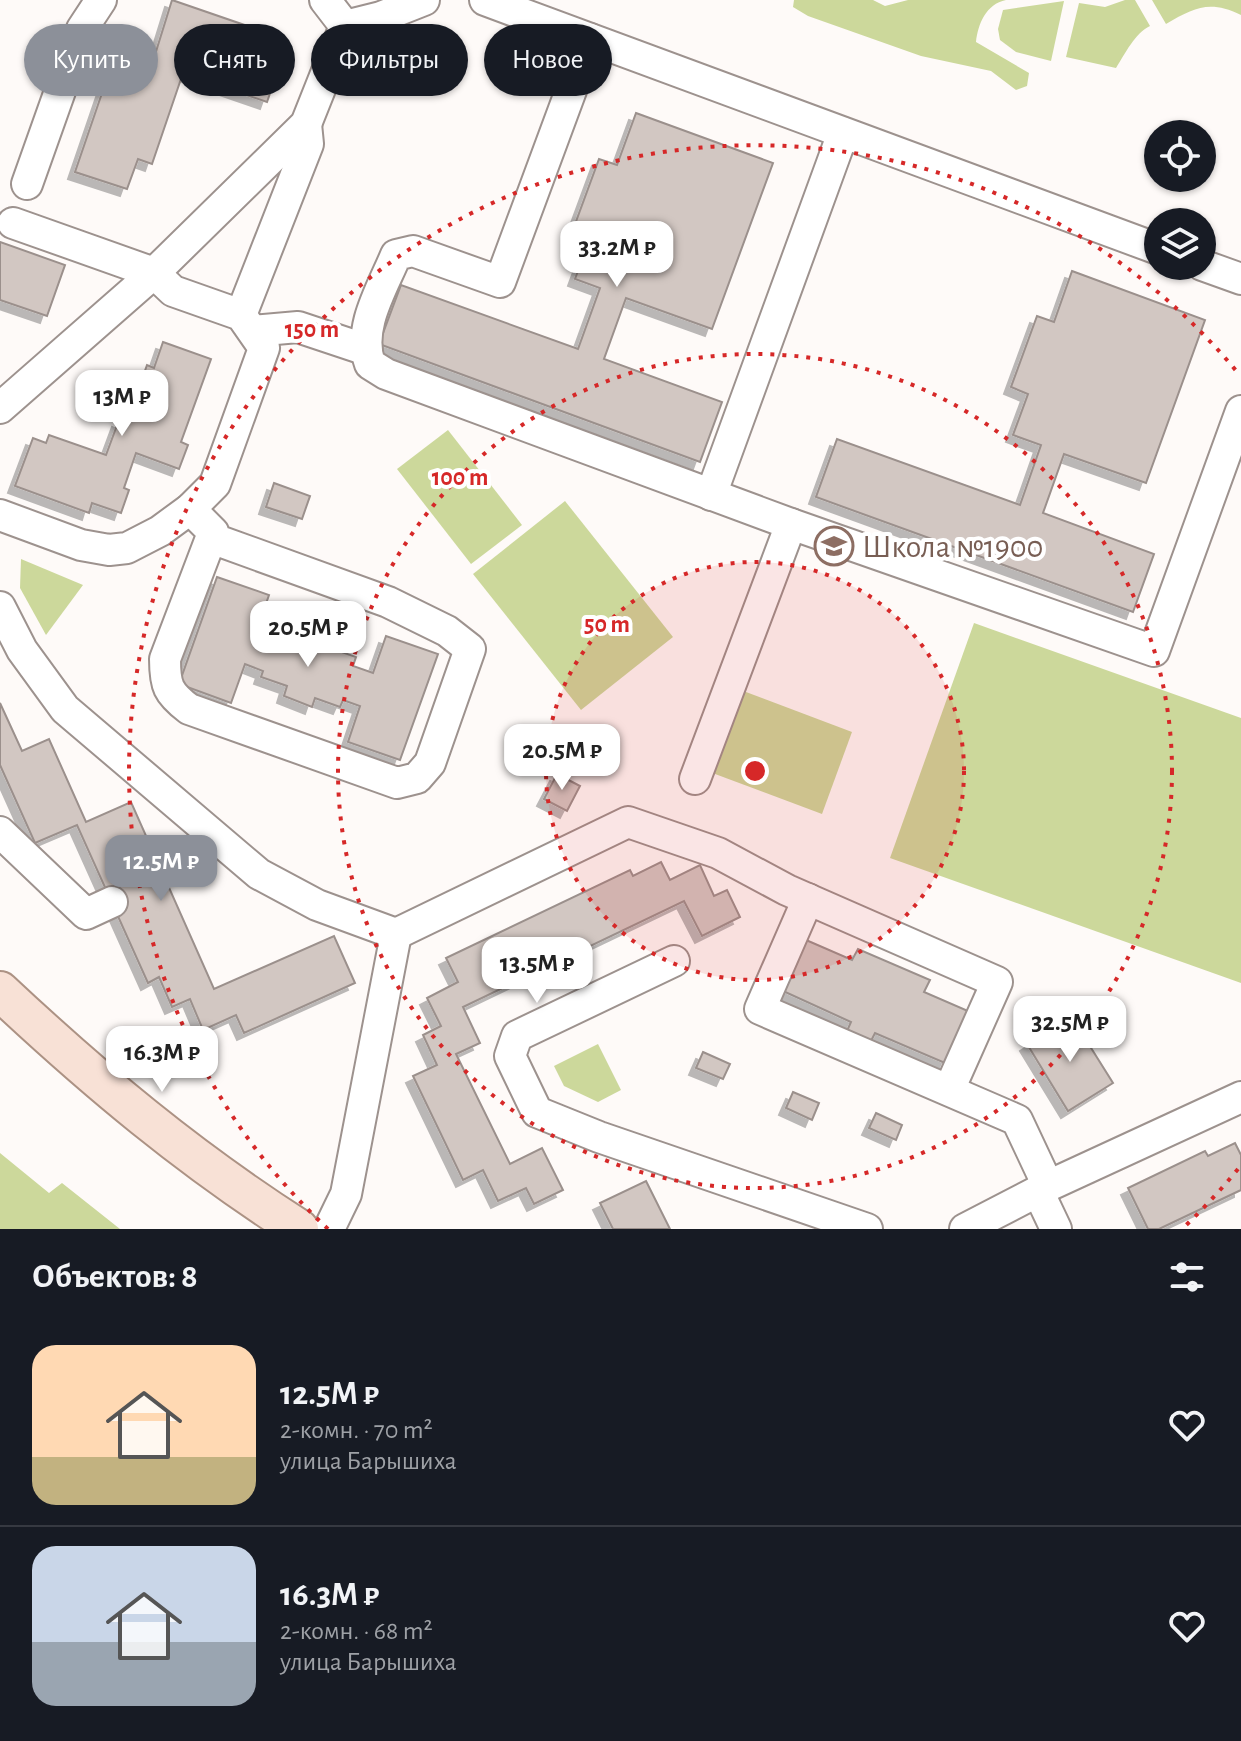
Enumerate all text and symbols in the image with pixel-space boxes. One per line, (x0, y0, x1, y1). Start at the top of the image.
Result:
chip: Купить (24, 24, 158, 96)
chip: Снять (174, 24, 295, 96)
chip: Фильтры (311, 24, 468, 96)
chip: Новое (484, 24, 612, 96)
map controls (1144, 120, 1216, 280)
button: locate (1144, 120, 1216, 192)
button: layers (1144, 208, 1216, 280)
pin: 33.2M ₽ (543, 221, 691, 289)
text: 33.2M ₽ (578, 234, 656, 260)
text: 150 m (285, 318, 339, 342)
pin: 13M ₽ (66, 370, 178, 438)
text: 13M ₽ (93, 383, 151, 409)
text: 100 m (432, 466, 488, 490)
school or university icon: Школа №1900 (813, 525, 855, 567)
place label: Школа №1900 (862, 531, 1043, 563)
pin: 20.5M ₽ (234, 601, 382, 669)
text: 50 m (584, 613, 630, 637)
text: 20.5M ₽ (268, 614, 348, 640)
pin: 20.5M ₽ (488, 724, 636, 792)
text: 20.5M ₽ (522, 737, 602, 763)
centre of rings (741, 757, 769, 785)
pin: 12.5M ₽ (87, 835, 235, 903)
text: 12.5M ₽ (123, 848, 199, 874)
pin: 13.5M ₽ (463, 937, 611, 1005)
text: 13.5M ₽ (500, 950, 574, 976)
pin: 32.5M ₽ (996, 996, 1144, 1064)
text: 32.5M ₽ (1031, 1009, 1109, 1035)
pin: 16.3M ₽ (88, 1026, 236, 1094)
text: 16.3M ₽ (124, 1039, 200, 1065)
icon: filters (1165, 1255, 1209, 1299)
text: Объектов: 8 (32, 1260, 198, 1294)
icon: home (96, 1377, 192, 1473)
text: 12.5M ₽ (280, 1377, 379, 1411)
icon: heart (1165, 1403, 1209, 1447)
text: 2-комн. · 70 m² (280, 1417, 433, 1443)
text: улица Барышиха (280, 1448, 457, 1474)
icon: home (96, 1578, 192, 1674)
text: 16.3M ₽ (280, 1578, 379, 1612)
icon: heart (1165, 1604, 1209, 1648)
text: 2-комн. · 68 m² (280, 1618, 433, 1644)
text: улица Барышиха (280, 1649, 457, 1675)

